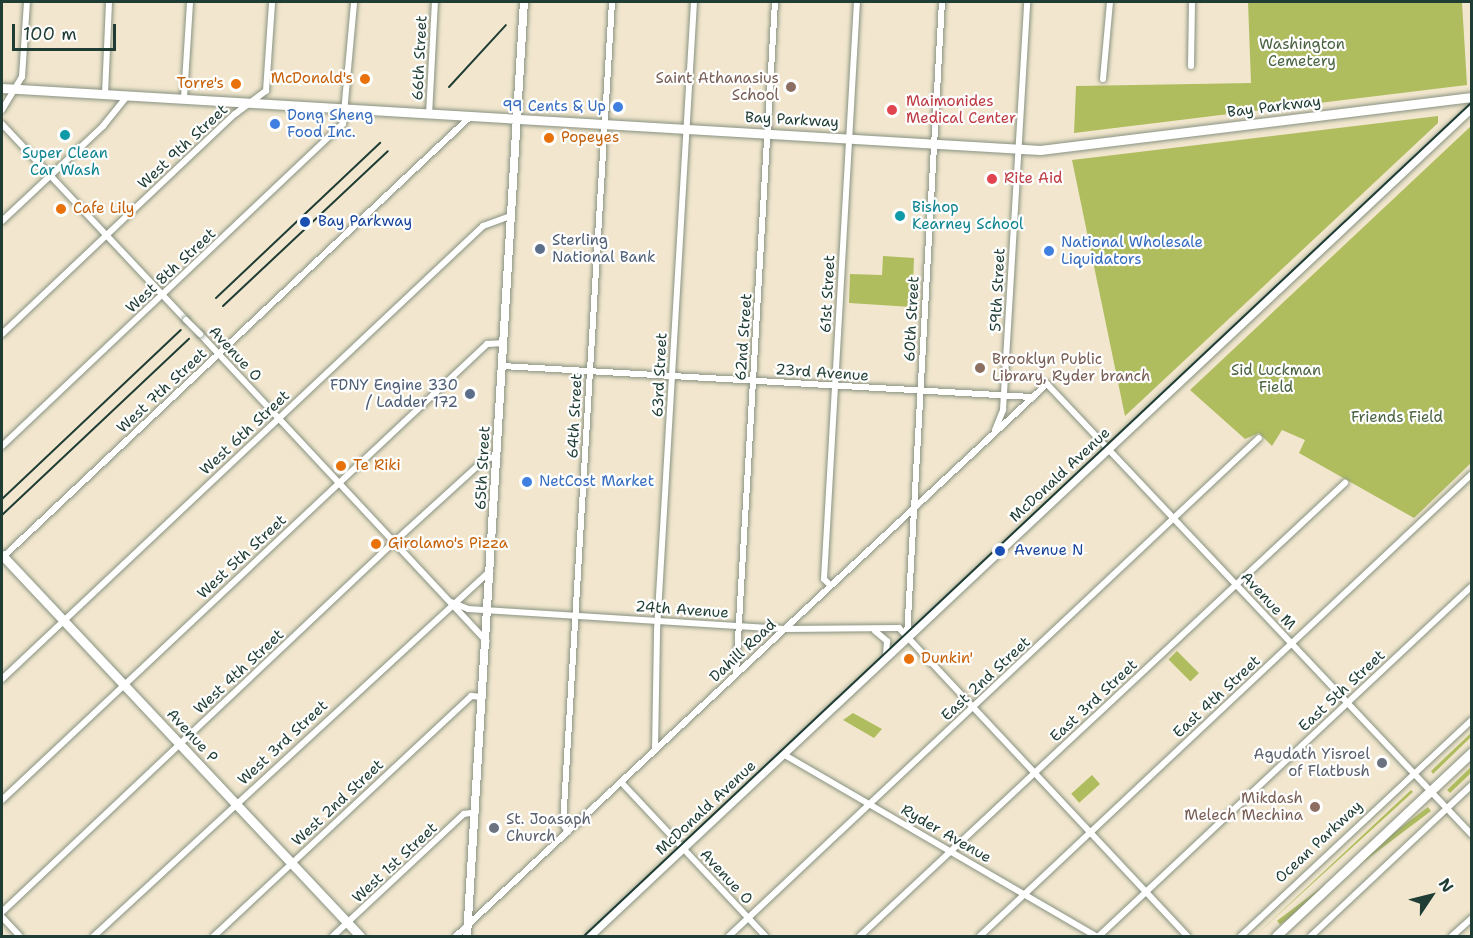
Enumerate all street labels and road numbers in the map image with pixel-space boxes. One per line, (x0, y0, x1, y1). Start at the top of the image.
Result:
street label: 66th Street (409, 15, 431, 101)
street label: Bay Parkway (1226, 92, 1322, 122)
street label: West 9th Street (134, 101, 232, 193)
street label: Bay Parkway (745, 109, 839, 131)
street label: West 8th Street (122, 225, 220, 317)
street label: 59th Street (987, 248, 1009, 332)
street label: 61st Street (817, 255, 839, 333)
street label: 60th Street (901, 276, 923, 362)
street label: 62nd Street (732, 293, 756, 381)
street label: Avenue O (205, 323, 265, 385)
street label: 63rd Street (649, 332, 671, 418)
street label: West 7th Street (113, 345, 211, 437)
street label: 23rd Avenue (775, 361, 869, 385)
street label: 64th Street (564, 373, 586, 459)
street label: West 6th Street (196, 387, 294, 479)
street label: McDonald Avenue (1006, 424, 1114, 526)
street label: 65th Street (472, 426, 494, 510)
street label: West 5th Street (194, 511, 290, 603)
street label: Avenue M (1237, 568, 1299, 634)
street label: 24th Avenue (635, 598, 729, 622)
street label: Dahill Road (706, 616, 780, 686)
street label: West 4th Street (190, 626, 288, 718)
street label: East 2nd Street (938, 633, 1034, 725)
street label: East 5th Street (1295, 646, 1389, 736)
street label: East 4th Street (1170, 652, 1264, 742)
street label: East 3rd Street (1047, 656, 1141, 746)
street label: West 3rd Street (234, 697, 332, 789)
street label: Avenue P (163, 705, 221, 767)
street label: West 2nd Street (288, 756, 388, 850)
street label: McDonald Avenue (652, 757, 760, 859)
street label: Ocean Parkway (1272, 797, 1366, 887)
street label: Ryder Avenue (898, 801, 994, 867)
street label: West 1st Street (349, 819, 441, 907)
street label: Avenue O (696, 846, 756, 908)

